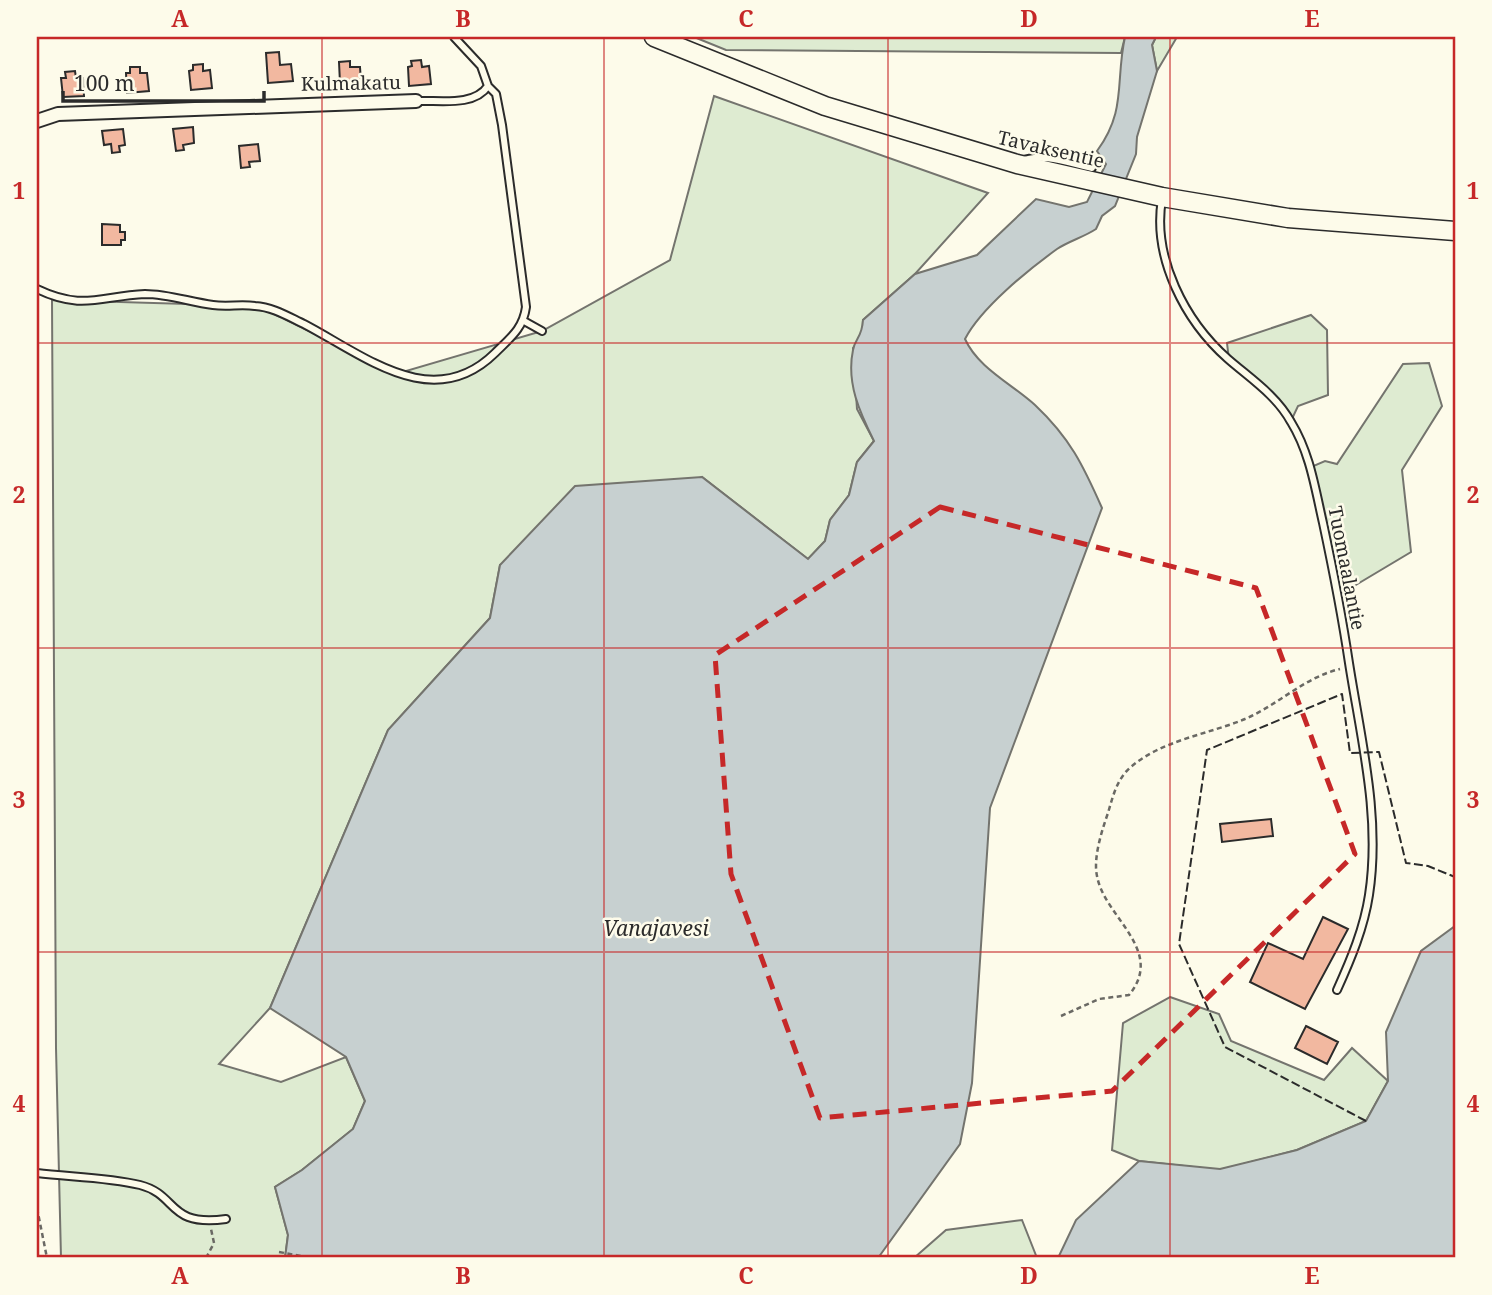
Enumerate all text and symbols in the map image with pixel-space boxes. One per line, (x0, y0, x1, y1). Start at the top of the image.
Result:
text: A (171, 2, 189, 34)
text: B (455, 2, 471, 34)
text: C (738, 2, 754, 34)
text: D (1020, 2, 1038, 34)
text: E (1304, 2, 1320, 34)
scale bar (63, 60, 264, 104)
text: 100 m (74, 69, 135, 97)
street label: Kulmakatu (301, 69, 401, 97)
street label: Tavaksentie (995, 124, 1107, 174)
text: 1 (13, 174, 26, 206)
text: 1 (1467, 174, 1480, 206)
text: 2 (13, 478, 26, 510)
text: 2 (1467, 478, 1480, 510)
street label: Tuomaalantie (1322, 504, 1372, 632)
text: 3 (13, 783, 26, 815)
text: 3 (1467, 783, 1480, 815)
water label: Vanajavesi (603, 914, 710, 942)
text: 4 (13, 1087, 26, 1119)
text: 4 (1467, 1087, 1480, 1119)
text: A (171, 1259, 189, 1291)
text: B (455, 1259, 471, 1291)
text: C (738, 1259, 754, 1291)
text: D (1020, 1259, 1038, 1291)
text: E (1304, 1259, 1320, 1291)

